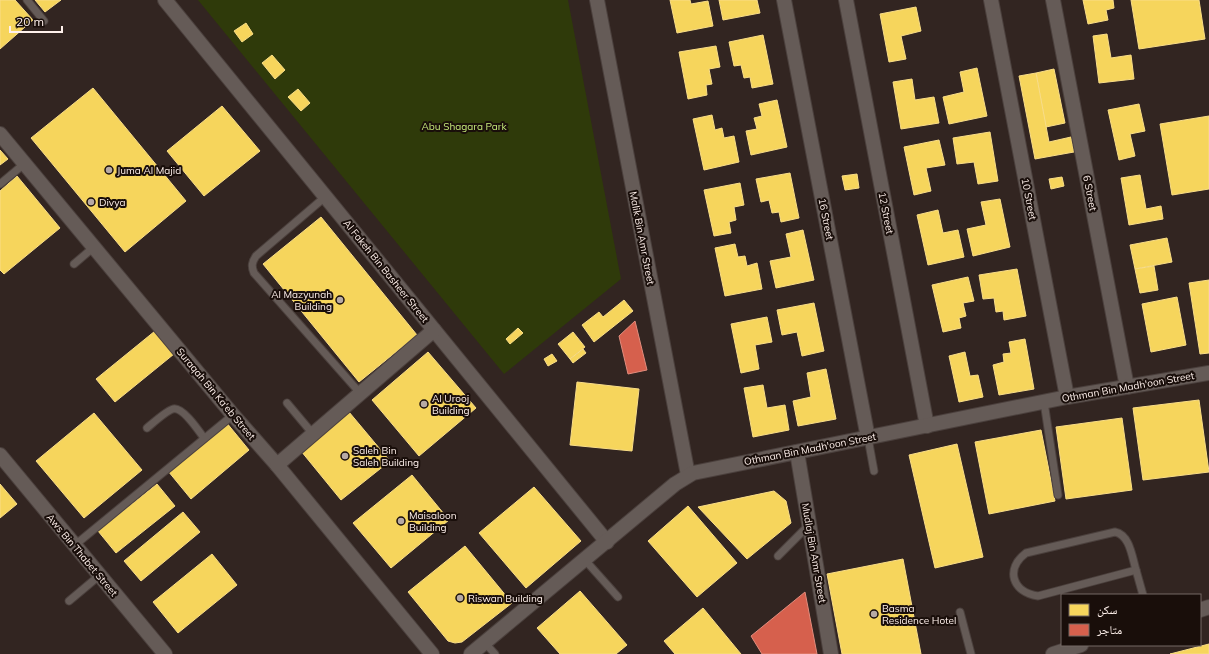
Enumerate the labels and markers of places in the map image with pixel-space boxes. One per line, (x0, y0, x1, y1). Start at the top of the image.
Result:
place label: Juma Al Majid (117, 164, 181, 177)
marker: Juma Al Majid (104, 165, 114, 175)
place label: Divya (99, 196, 126, 209)
marker: Divya (86, 197, 96, 207)
place label: Al Mazyunah Building (271, 288, 332, 313)
marker: Al Mazyunah Building (335, 295, 345, 305)
place label: Al Urooj Building (432, 392, 470, 417)
marker: Al Urooj Building (419, 399, 429, 409)
place label: Saleh Bin Saleh Building (353, 444, 419, 469)
marker: Saleh Bin Saleh Building (340, 451, 350, 461)
place label: Maisaloon Building (409, 509, 457, 534)
marker: Maisaloon Building (396, 516, 406, 526)
place label: Riswan Building (468, 592, 543, 605)
marker: Riswan Building (455, 593, 465, 603)
place label: Basma Residence Hotel (882, 602, 956, 627)
marker: Basma Residence Hotel (869, 609, 879, 619)

